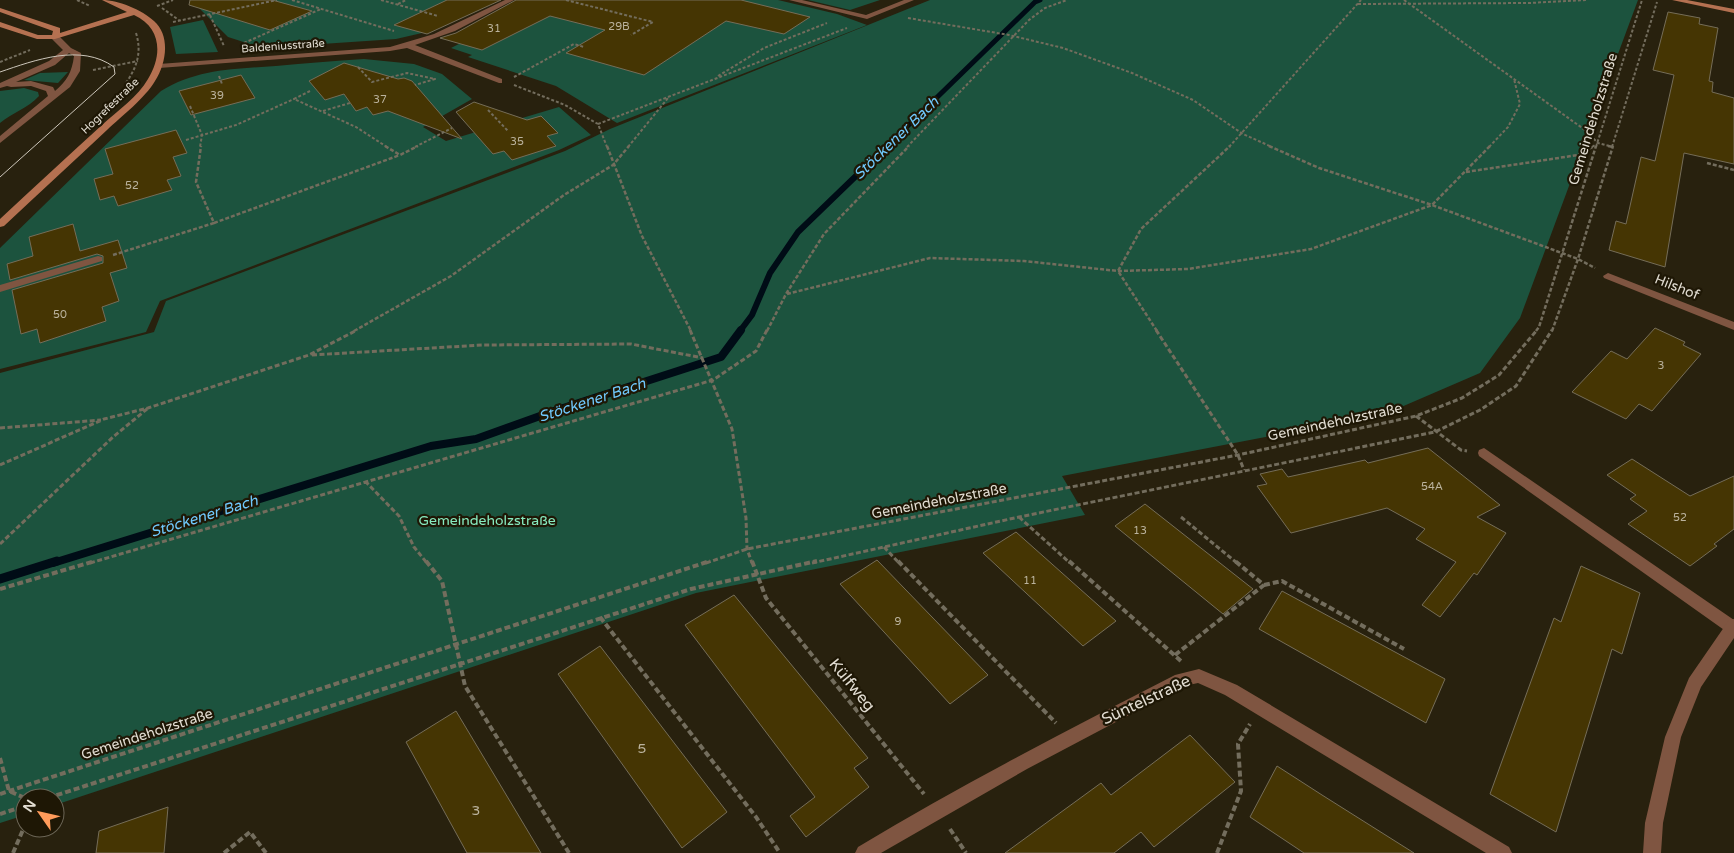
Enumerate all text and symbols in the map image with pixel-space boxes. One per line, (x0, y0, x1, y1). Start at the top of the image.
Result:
house number: 29B (608, 20, 630, 33)
house number: 31 (487, 22, 501, 35)
street label: Baldeniusstraße (241, 37, 325, 55)
street label: Gemeindeholzstraße (1565, 51, 1621, 187)
street label: Hogrefestraße (79, 75, 141, 137)
house number: 39 (210, 89, 224, 102)
water label: Stöckener Bach (850, 92, 943, 183)
house number: 37 (373, 93, 387, 106)
house number: 35 (510, 135, 524, 148)
house number: 52 (125, 179, 139, 192)
street label: Hilshof (1652, 270, 1702, 304)
house number: 50 (53, 308, 67, 321)
house number: 3 (1658, 359, 1665, 372)
water label: Stöckener Bach (536, 374, 649, 426)
street label: Gemeindeholzstraße (1266, 399, 1404, 445)
street label: Gemeindeholzstraße (870, 480, 1008, 522)
house number: 54A (1421, 480, 1443, 493)
water label: Stöckener Bach (148, 491, 261, 541)
house number: 52 (1673, 511, 1687, 524)
park label: Gemeindeholzstraße (418, 512, 556, 529)
house number: 13 (1133, 524, 1147, 537)
house number: 11 (1023, 574, 1037, 587)
house number: 9 (895, 615, 902, 628)
street label: Külfweg (825, 655, 879, 715)
street label: Süntelstraße (1098, 671, 1194, 729)
street label: Gemeindeholzstraße (79, 705, 215, 763)
house number: 5 (638, 740, 646, 757)
north arrow (15, 788, 65, 838)
text: N (19, 797, 40, 815)
house number: 3 (472, 802, 480, 819)

